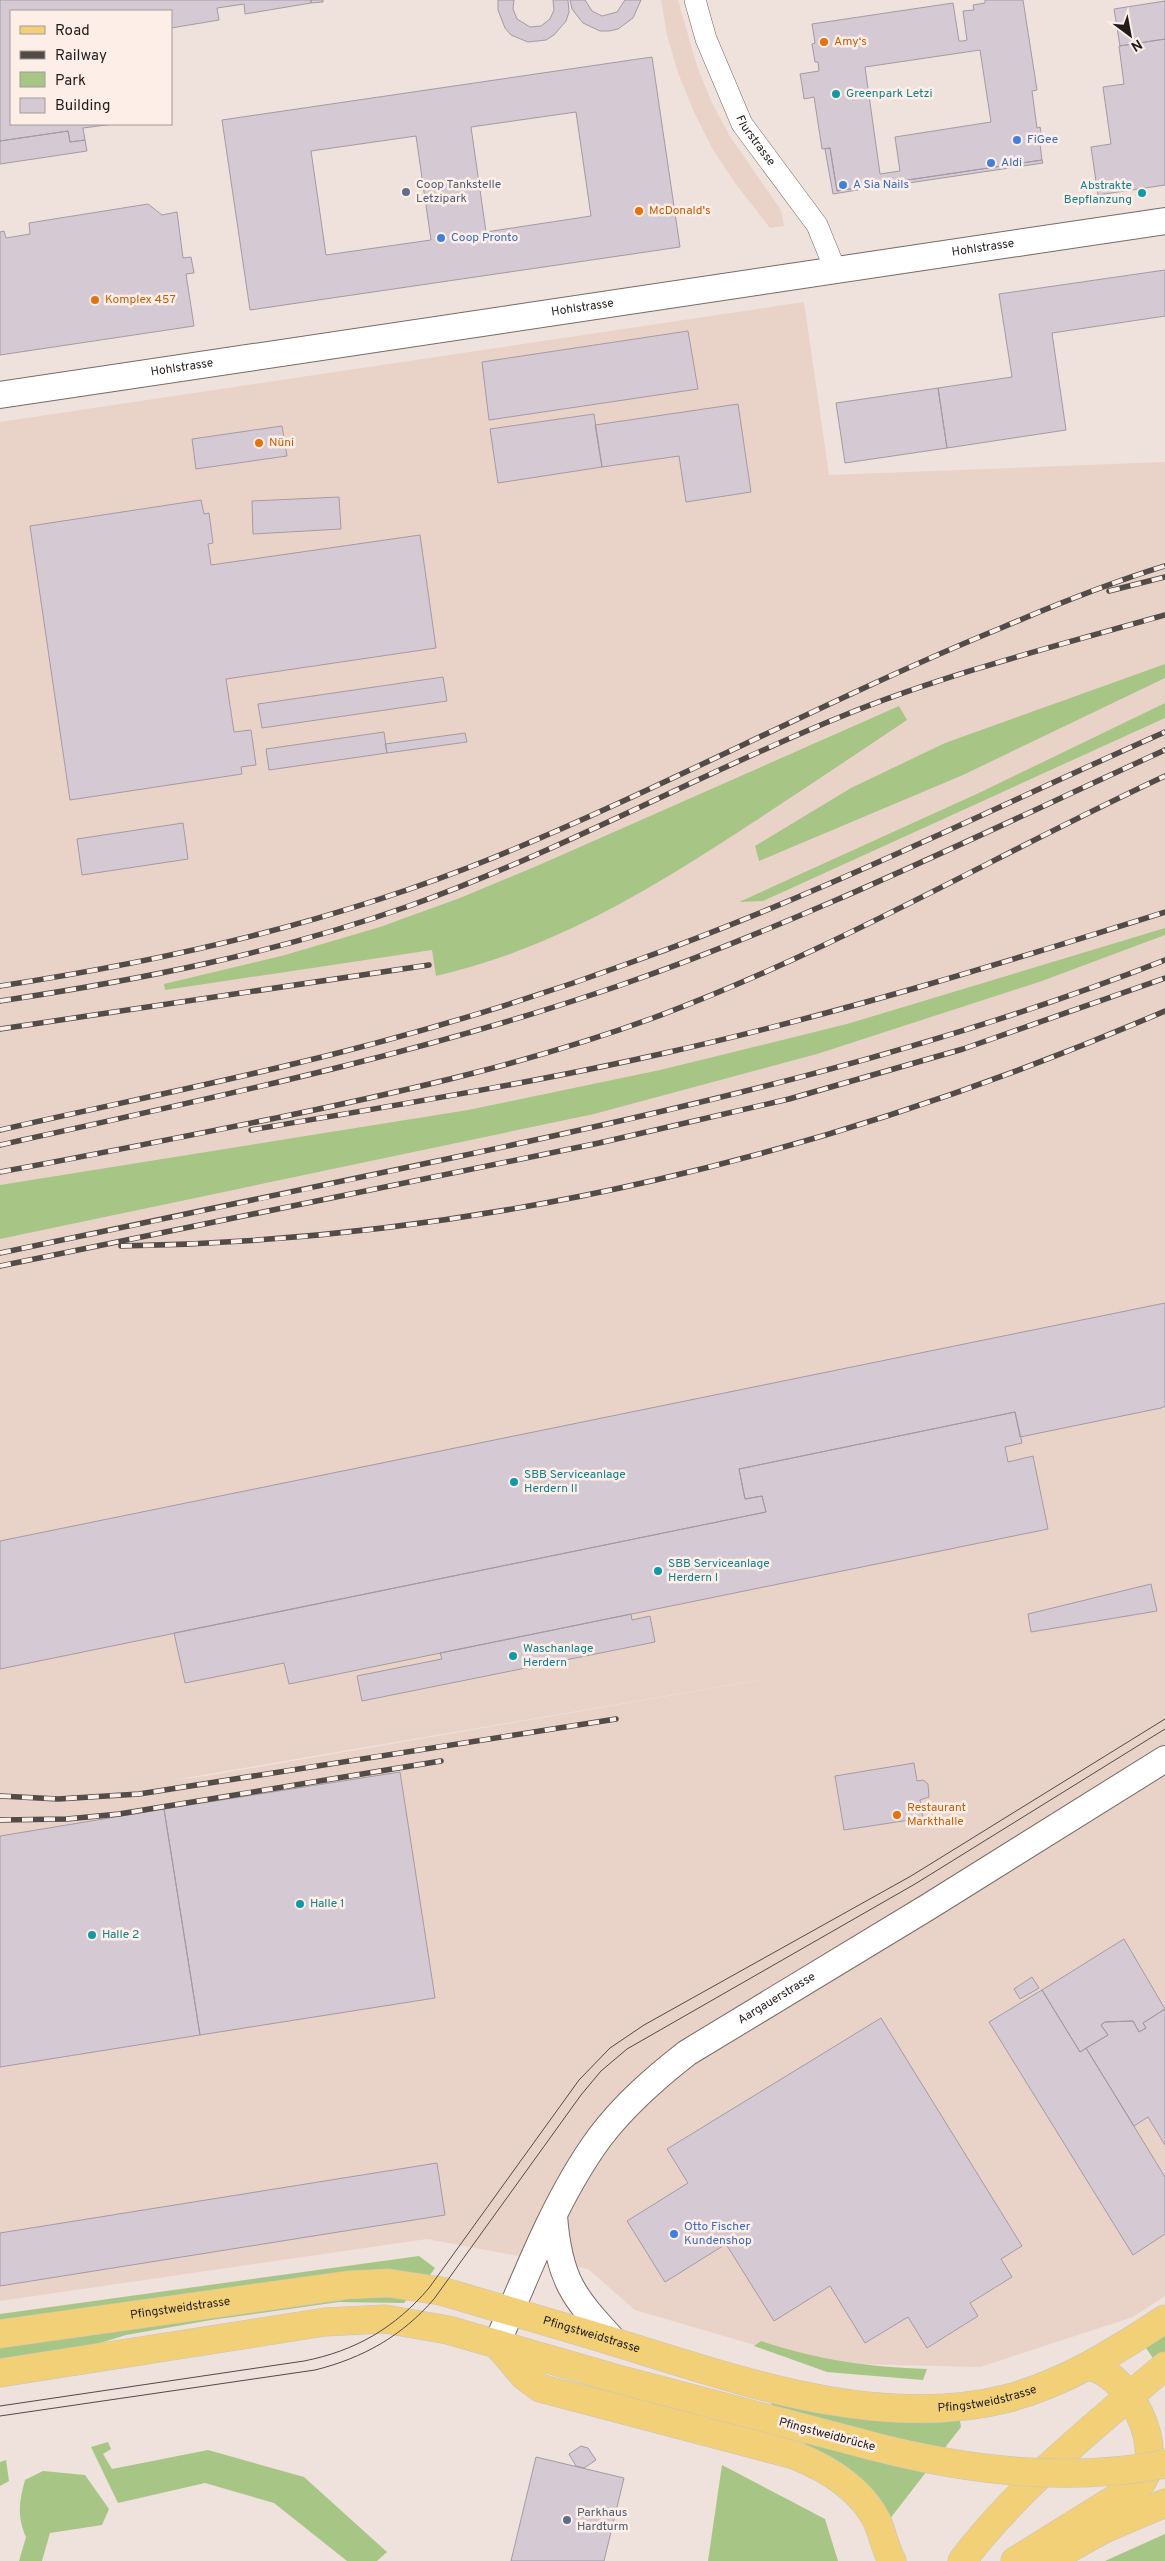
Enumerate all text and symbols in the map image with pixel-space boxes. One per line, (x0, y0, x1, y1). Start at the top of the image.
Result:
legend (10, 10, 172, 125)
north arrow (1105, 10, 1155, 60)
text: Road (55, 22, 90, 41)
place label: Amy‘s (834, 34, 867, 50)
text: N (1127, 35, 1145, 55)
marker: Amy‘s (818, 36, 830, 48)
text: Railway (55, 47, 107, 66)
text: Park (55, 72, 86, 91)
place label: Greenpark Letzi (846, 86, 933, 102)
marker: Greenpark Letzi (830, 88, 842, 100)
text: Building (55, 97, 110, 116)
street label: Flurstrasse (731, 113, 779, 170)
place label: FiGee (1027, 132, 1058, 148)
marker: FiGee (1011, 134, 1023, 146)
place label: Aldi (1001, 155, 1022, 171)
marker: Aldi (985, 157, 997, 169)
place label: Coop Tankstelle Letzipark (416, 177, 501, 207)
place label: A Sia Nails (853, 177, 909, 193)
place label: Abstrakte Bepflanzung (1064, 178, 1132, 208)
marker: A Sia Nails (837, 179, 849, 191)
marker: Coop Tankstelle Letzipark (400, 186, 412, 198)
marker: Abstrakte Bepflanzung (1136, 187, 1148, 199)
place label: McDonald's (649, 203, 711, 219)
marker: McDonald's (633, 205, 645, 217)
place label: Coop Pronto (451, 230, 519, 246)
marker: Coop Pronto (435, 232, 447, 244)
street label: Hohlstrasse (951, 236, 1015, 261)
place label: Komplex 457 (105, 292, 176, 308)
marker: Komplex 457 (89, 294, 101, 306)
street label: Hohlstrasse (550, 295, 615, 321)
street label: Hohlstrasse (150, 355, 214, 380)
place label: Nüni (269, 435, 294, 451)
marker: Nüni (253, 437, 265, 449)
place label: SBB Serviceanlage Herdern II (524, 1467, 626, 1497)
marker: SBB Serviceanlage Herdern II (508, 1476, 520, 1488)
place label: SBB Serviceanlage Herdern I (668, 1556, 770, 1586)
marker: SBB Serviceanlage Herdern I (652, 1565, 664, 1577)
place label: Waschanlage Herdern (523, 1641, 593, 1671)
marker: Waschanlage Herdern (507, 1650, 519, 1662)
place label: Restaurant Markthalle (907, 1800, 966, 1830)
marker: Restaurant Markthalle (891, 1809, 903, 1821)
place label: Halle 1 (310, 1896, 344, 1912)
marker: Halle 1 (294, 1898, 306, 1910)
place label: Halle 2 (102, 1927, 139, 1943)
marker: Halle 2 (86, 1929, 98, 1941)
street label: Aargauerstrasse (735, 1969, 819, 2028)
place label: Otto Fischer Kundenshop (684, 2219, 752, 2249)
marker: Otto Fischer Kundenshop (668, 2228, 680, 2240)
street label: Pfingstweidstrasse (129, 2294, 231, 2324)
street label: Pfingstweidstrasse (541, 2313, 642, 2357)
street label: Pfingstweidstrasse (937, 2382, 1039, 2416)
street label: Pfingstweidbrücke (777, 2414, 877, 2456)
place label: Parkhaus Hardturm (577, 2505, 628, 2535)
marker: Parkhaus Hardturm (561, 2514, 573, 2526)

